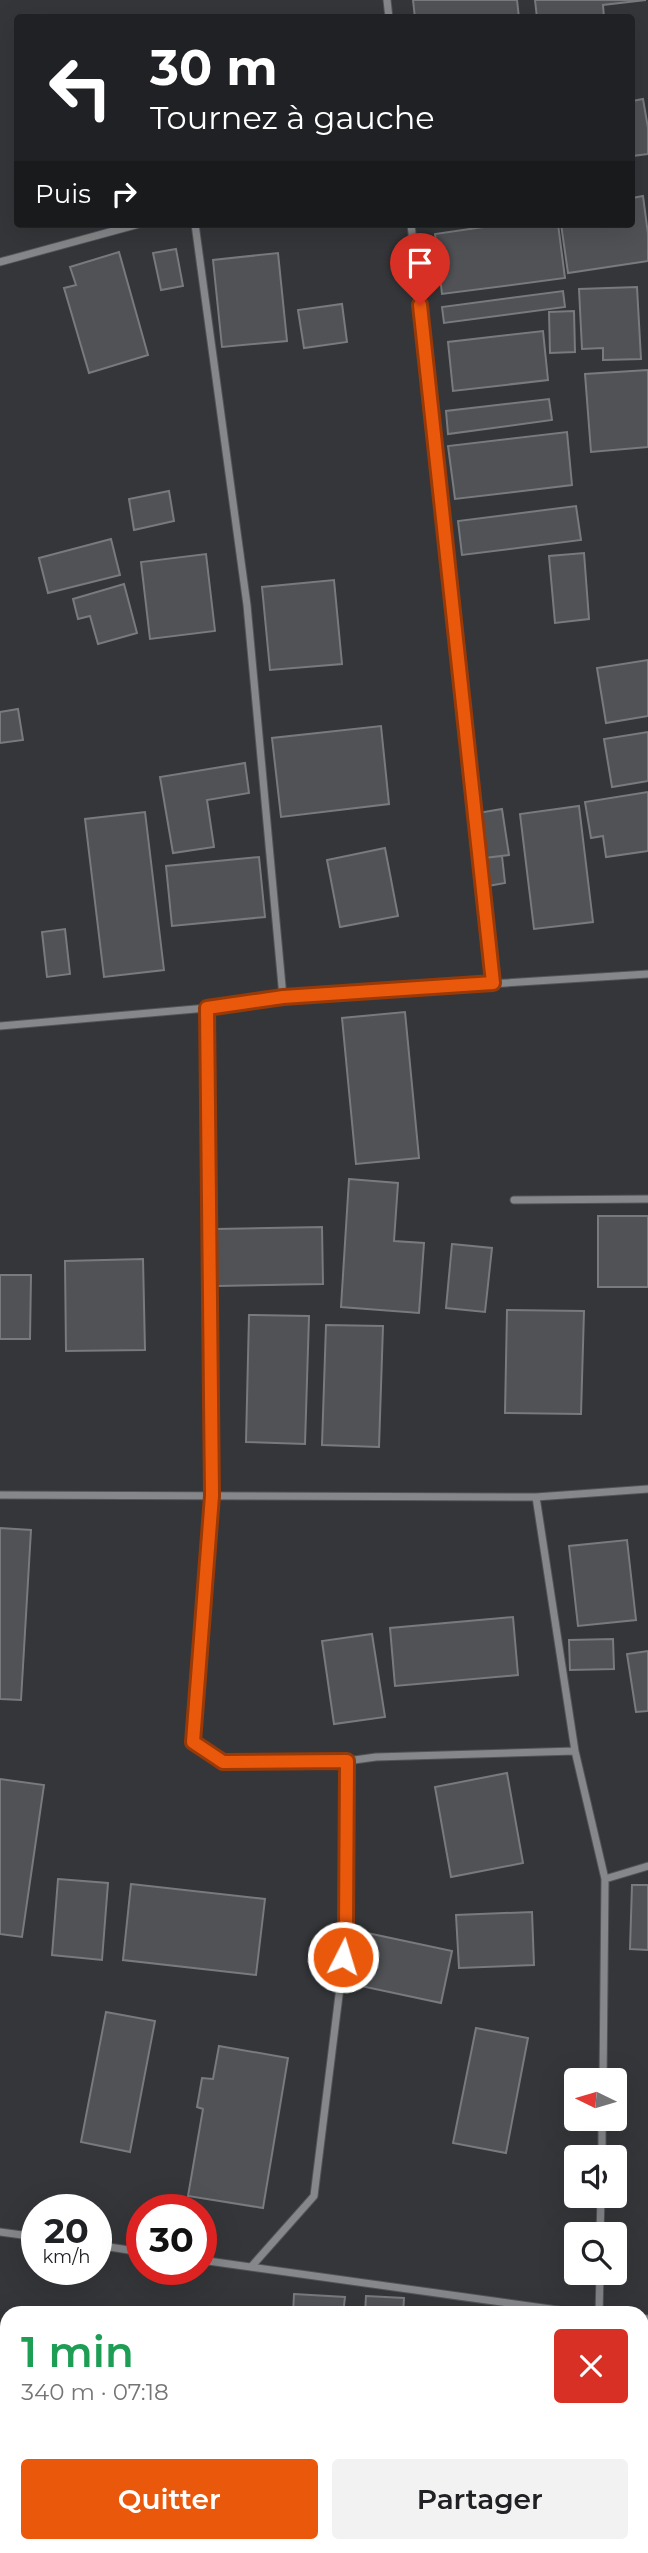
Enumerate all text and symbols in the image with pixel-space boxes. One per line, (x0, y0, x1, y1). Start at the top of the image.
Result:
text: 30 m (150, 38, 278, 97)
icon: left (35, 42, 126, 133)
text: Tournez à gauche (150, 98, 435, 137)
icon: right (105, 175, 143, 213)
text: Puis (35, 178, 91, 210)
pin (390, 233, 450, 305)
icon: arrive (401, 244, 439, 282)
position arrow (306, 1920, 380, 1994)
north arrow (564, 2068, 626, 2132)
map controls (564, 2068, 627, 2285)
button: sound (564, 2145, 627, 2208)
speed limit sign: 30 (126, 2194, 217, 2285)
text: 20 (44, 2209, 89, 2252)
button: search (564, 2222, 627, 2285)
text: km/h (42, 2246, 91, 2268)
text: 1 min (21, 2326, 134, 2378)
button: close (554, 2329, 628, 2403)
text: 340 m · 07:18 (21, 2378, 169, 2406)
button: Quitter (21, 2459, 318, 2539)
button: Partager (332, 2459, 628, 2539)

